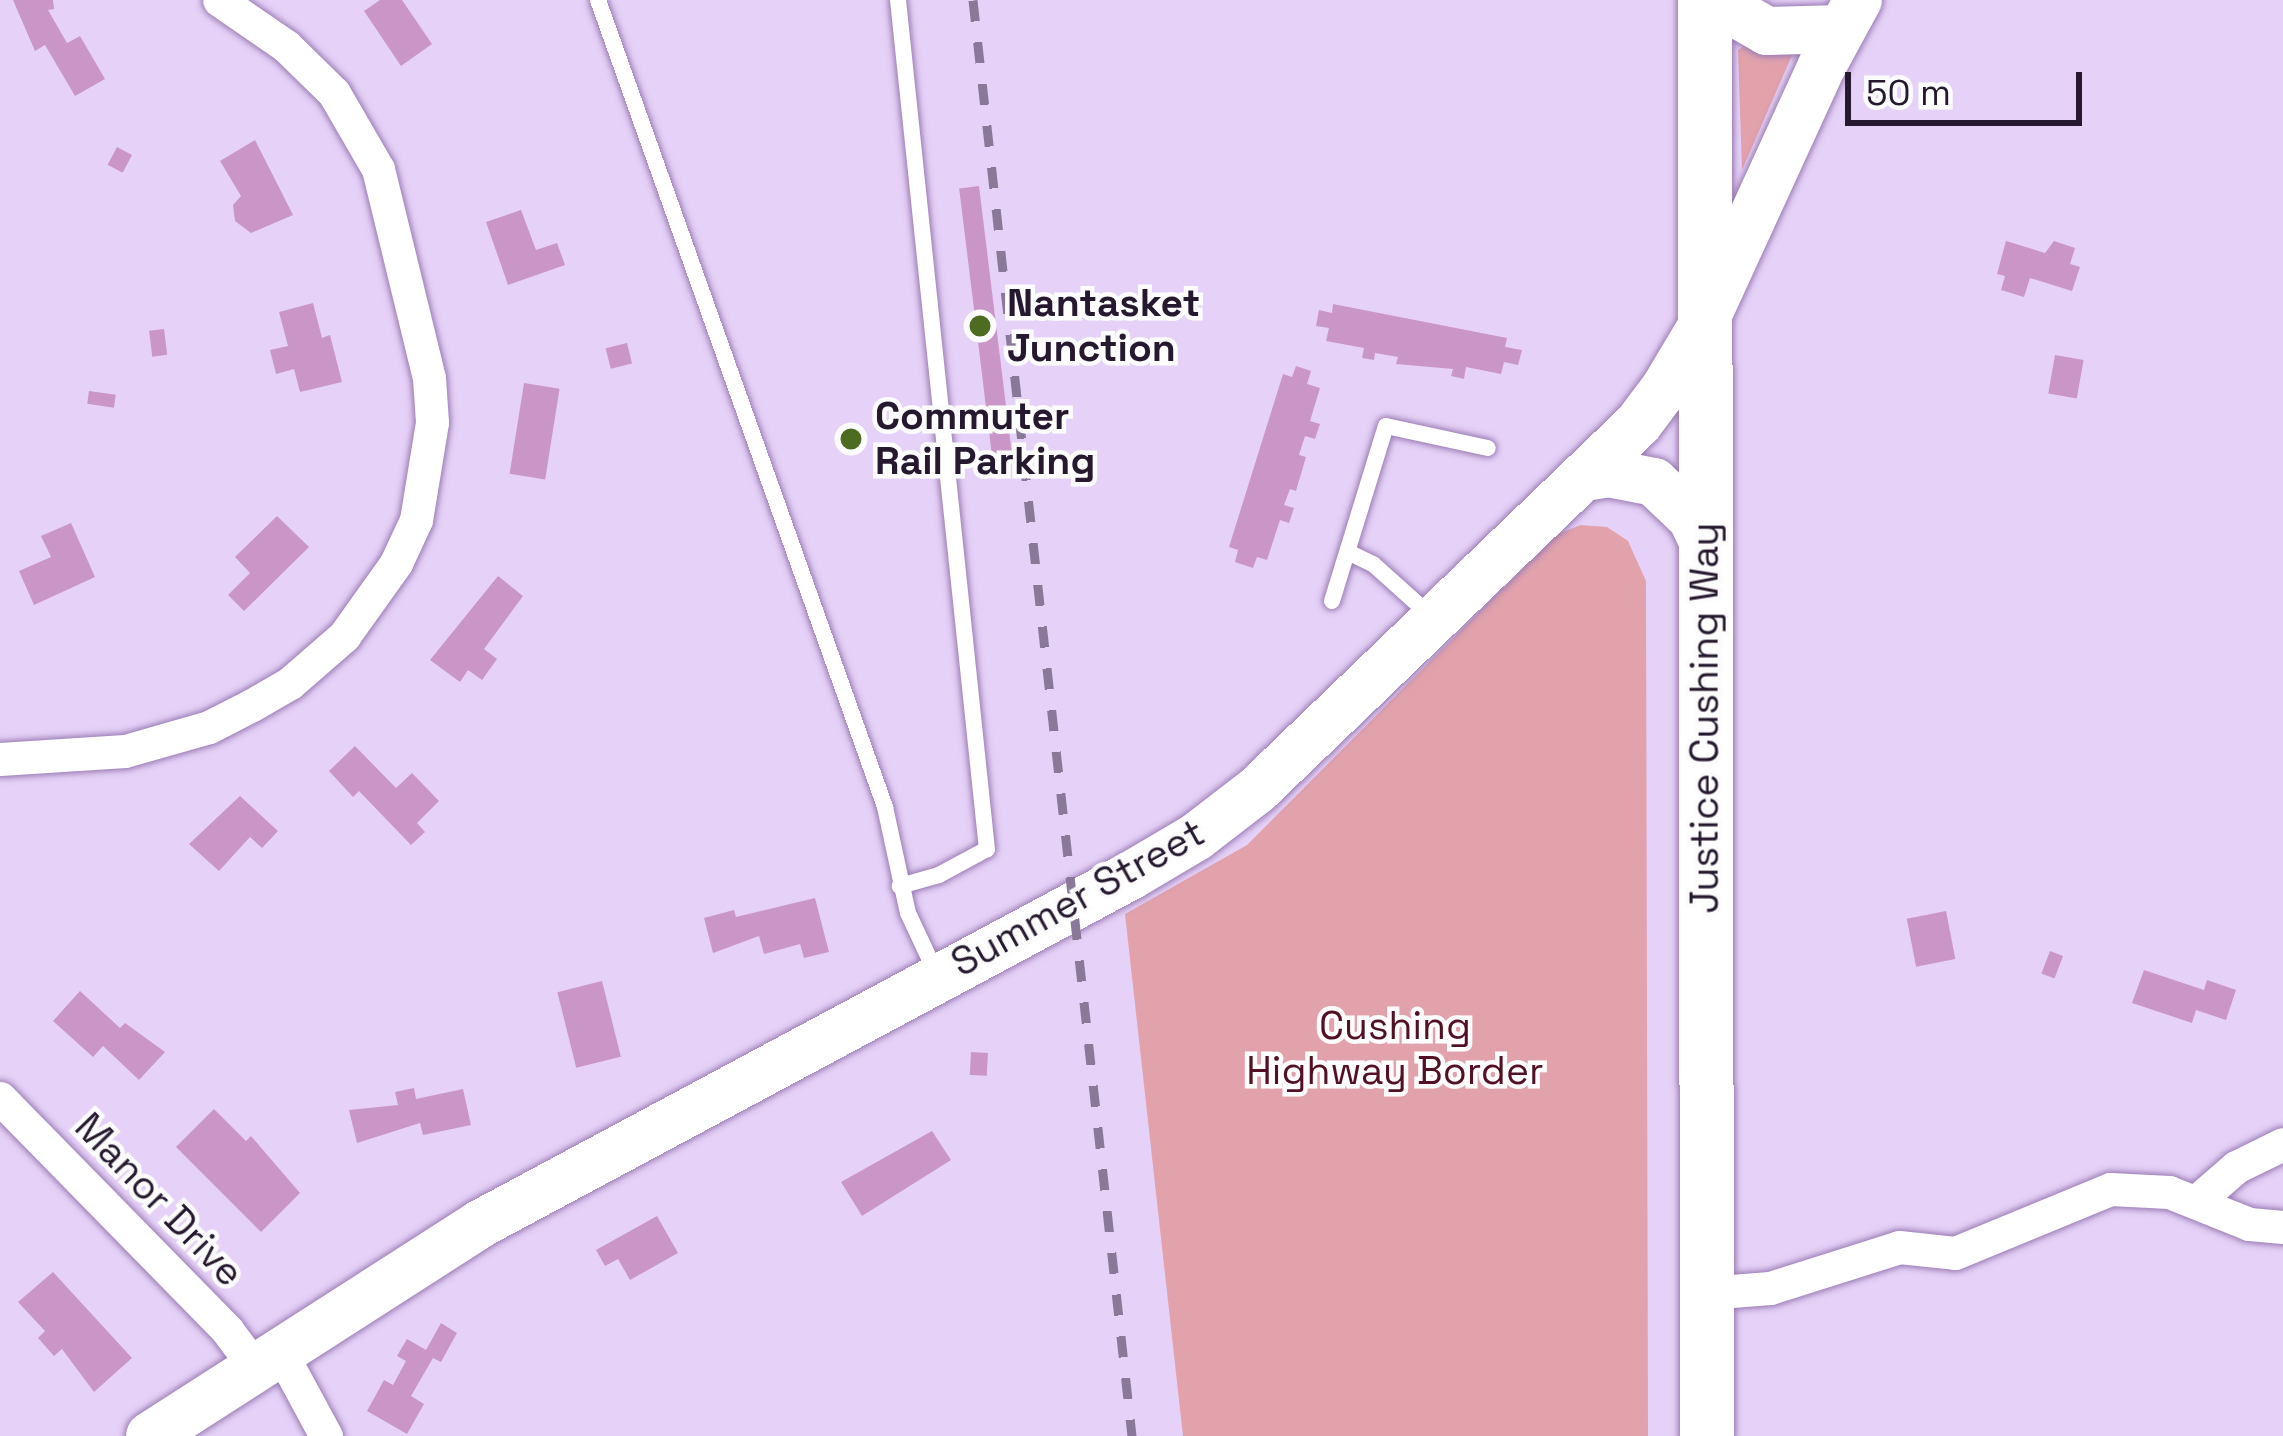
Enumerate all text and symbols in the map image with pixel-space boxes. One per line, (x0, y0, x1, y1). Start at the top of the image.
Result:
scale bar (1851, 48, 2088, 122)
text: 50 m (1866, 70, 1951, 116)
place label: Nantasket Junction (1007, 281, 1200, 372)
marker: Nantasket Junction (964, 310, 996, 342)
place label: Commuter Rail Parking (875, 394, 1095, 485)
marker: Commuter Rail Parking (838, 426, 864, 452)
street label: Justice Cushing Way (1682, 522, 1728, 914)
street label: Summer Street (943, 809, 1213, 987)
park label: Cushing Highway Border (1246, 1004, 1544, 1095)
street label: Manor Drive (65, 1104, 253, 1296)

